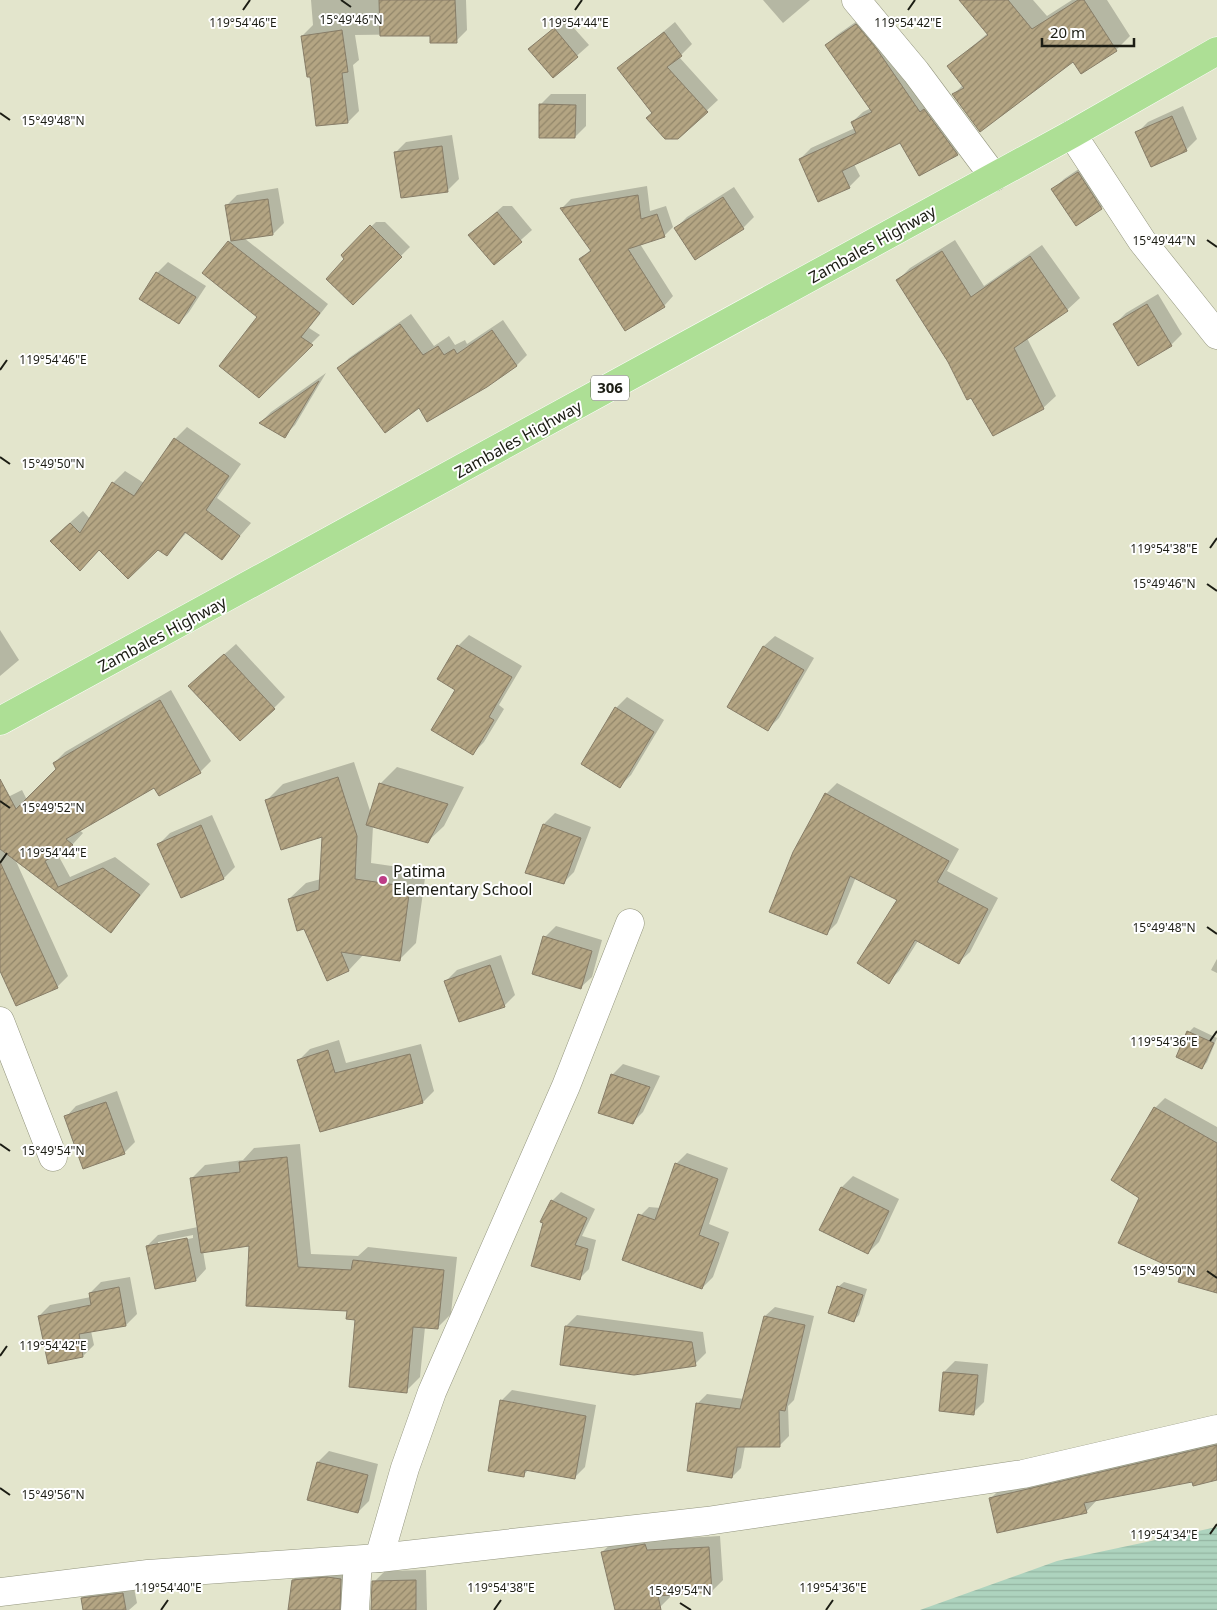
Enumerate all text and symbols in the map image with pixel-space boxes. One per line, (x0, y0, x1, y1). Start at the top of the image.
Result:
text: 15°49'46"N (319, 11, 383, 28)
text: 119°54'46"E (209, 14, 277, 31)
text: 119°54'44"E (541, 14, 609, 31)
text: 119°54'42"E (874, 14, 942, 31)
scale bar (1042, 15, 1134, 47)
text: 20 m (1050, 22, 1085, 42)
text: 15°49'48"N (21, 112, 85, 129)
street label: Zambales Highway (804, 199, 940, 288)
text: 15°49'44"N (1132, 232, 1196, 249)
text: 119°54'46"E (19, 351, 87, 368)
road number: 306 (591, 376, 629, 400)
street label: Zambales Highway (450, 394, 586, 483)
text: 15°49'50"N (21, 455, 85, 472)
text: 119°54'38"E (1130, 540, 1198, 557)
text: 15°49'46"N (1132, 575, 1196, 592)
street label: Zambales Highway (94, 590, 231, 677)
text: 15°49'52"N (21, 799, 85, 816)
text: 119°54'44"E (19, 844, 87, 861)
place label: Patima Elementary School (393, 860, 532, 900)
marker: Patima Elementary School (377, 874, 389, 886)
text: 15°49'48"N (1132, 919, 1196, 936)
text: 119°54'36"E (1130, 1033, 1198, 1050)
text: 15°49'54"N (21, 1142, 85, 1159)
text: 15°49'50"N (1132, 1262, 1196, 1279)
text: 119°54'42"E (19, 1337, 87, 1354)
text: 15°49'56"N (21, 1486, 85, 1503)
text: 119°54'34"E (1130, 1526, 1198, 1543)
text: 119°54'40"E (134, 1579, 202, 1596)
text: 119°54'38"E (467, 1579, 535, 1596)
text: 119°54'36"E (799, 1579, 867, 1596)
text: 15°49'54"N (648, 1582, 712, 1599)

